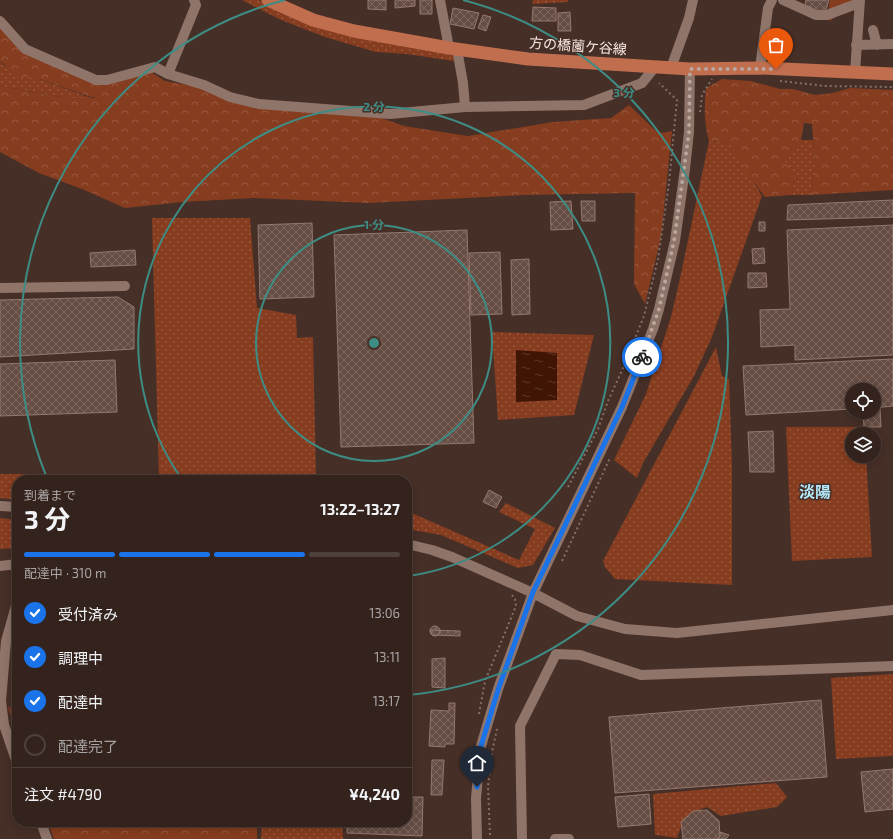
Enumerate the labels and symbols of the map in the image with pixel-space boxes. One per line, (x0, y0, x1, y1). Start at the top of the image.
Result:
pin (759, 28, 793, 69)
street label: 方の橋薗ケ谷線 (529, 34, 628, 57)
text: 3 分 (613, 85, 635, 99)
text: 2 分 (363, 99, 385, 113)
text: 1 分 (364, 217, 384, 231)
centre of rings (367, 336, 381, 350)
courier (622, 337, 662, 377)
district label: 淡陽 (799, 482, 831, 501)
pin (460, 746, 494, 787)

